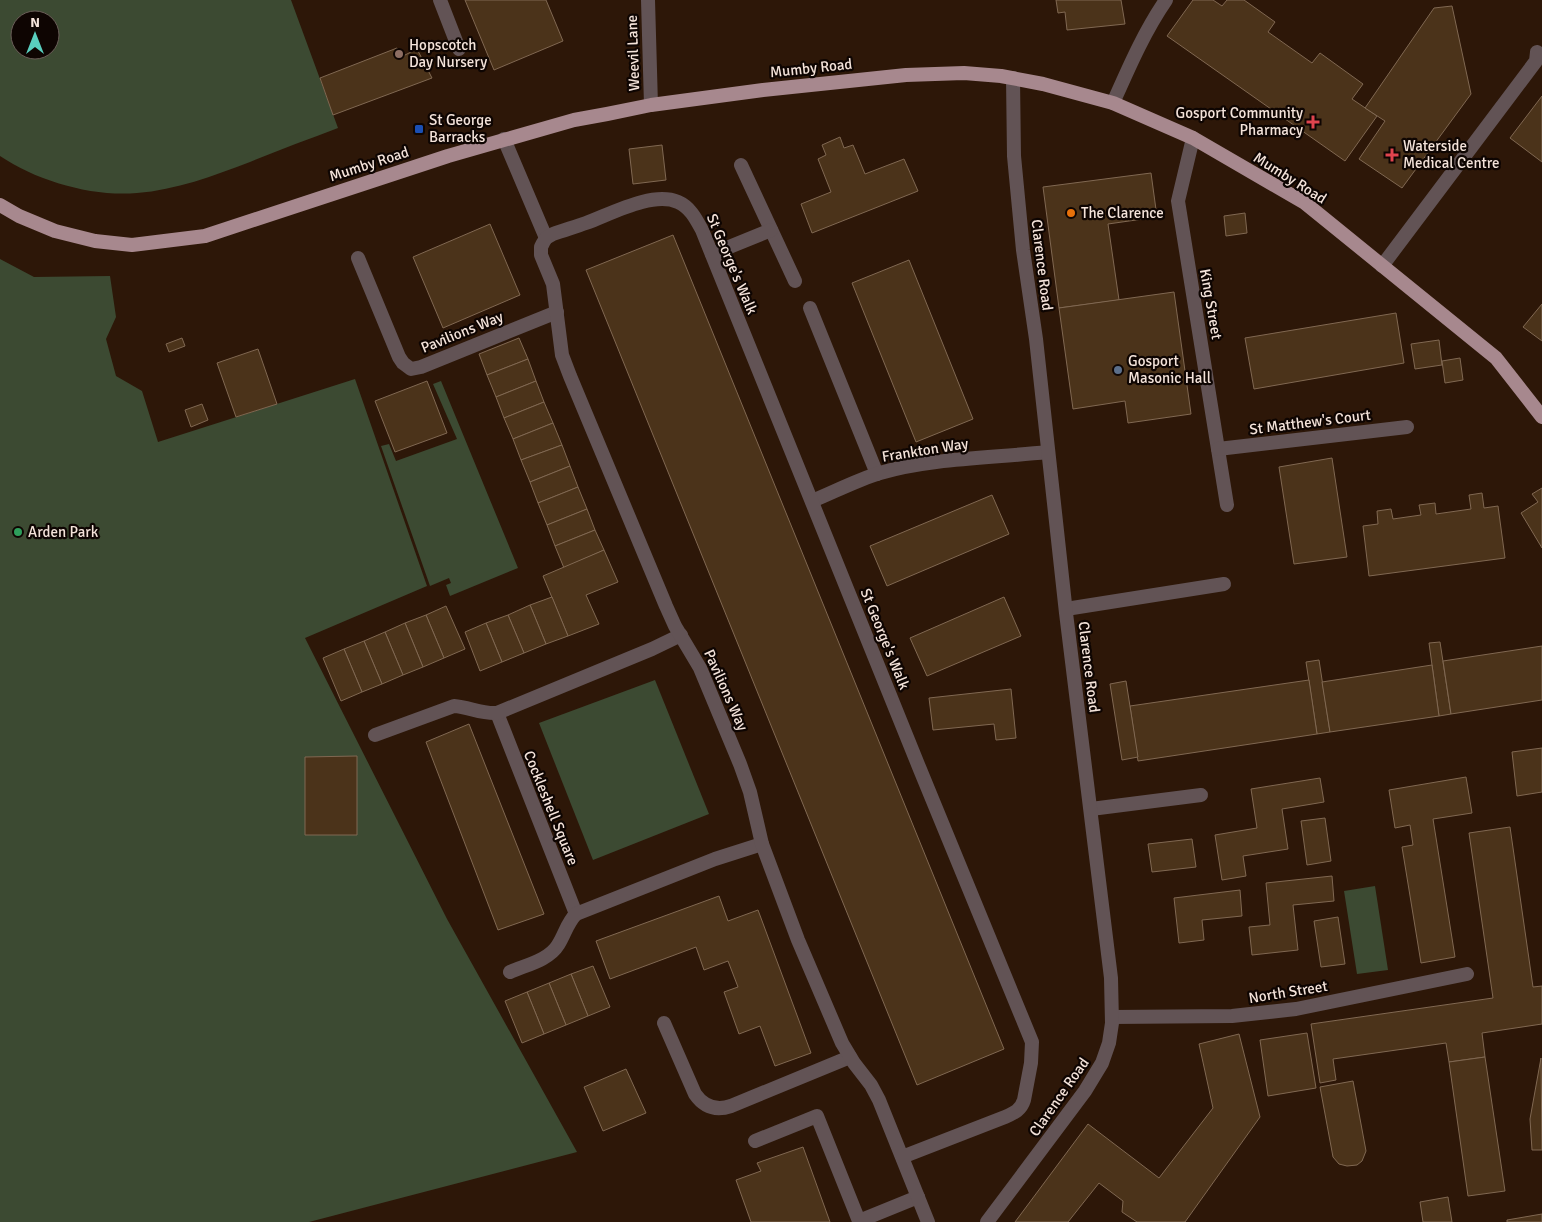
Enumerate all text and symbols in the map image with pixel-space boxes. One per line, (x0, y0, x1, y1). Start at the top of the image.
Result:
north arrow (10, 10, 60, 60)
text: N (30, 14, 40, 31)
street label: Weevil Lane (623, 15, 643, 91)
place label: Hopscotch Day Nursery (409, 36, 487, 71)
marker: Hopscotch Day Nursery (393, 48, 405, 60)
street label: Mumby Road (769, 55, 853, 81)
place label: Gosport Community Pharmacy (1176, 104, 1303, 139)
place label: St George Barracks (429, 111, 492, 146)
marker: Gosport Community Pharmacy (1307, 116, 1319, 128)
marker: St George Barracks (413, 123, 425, 135)
place label: Waterside Medical Centre (1403, 137, 1500, 172)
street label: Mumby Road (327, 143, 411, 185)
street label: Mumby Road (1250, 148, 1330, 208)
marker: Waterside Medical Centre (1385, 148, 1399, 162)
place label: The Clarence (1081, 204, 1164, 222)
marker: The Clarence (1065, 207, 1077, 219)
street label: St George's Walk (703, 211, 761, 317)
street label: Clarence Road (1027, 218, 1057, 312)
street label: King Street (1196, 267, 1226, 341)
street label: Pavilions Way (418, 307, 506, 357)
place label: Gosport Masonic Hall (1128, 352, 1211, 387)
marker: Gosport Masonic Hall (1112, 364, 1124, 376)
street label: St Matthew's Court (1248, 406, 1372, 438)
street label: Frankton Way (881, 434, 969, 466)
place label: Arden Park (28, 523, 99, 541)
marker: Arden Park (12, 526, 24, 538)
street label: St George's Walk (857, 586, 914, 693)
street label: Clarence Road (1074, 620, 1104, 714)
street label: Pavilions Way (700, 647, 752, 733)
street label: Cockleshell Square (520, 748, 582, 868)
street label: North Street (1247, 977, 1329, 1007)
street label: Clarence Road (1025, 1054, 1093, 1140)

